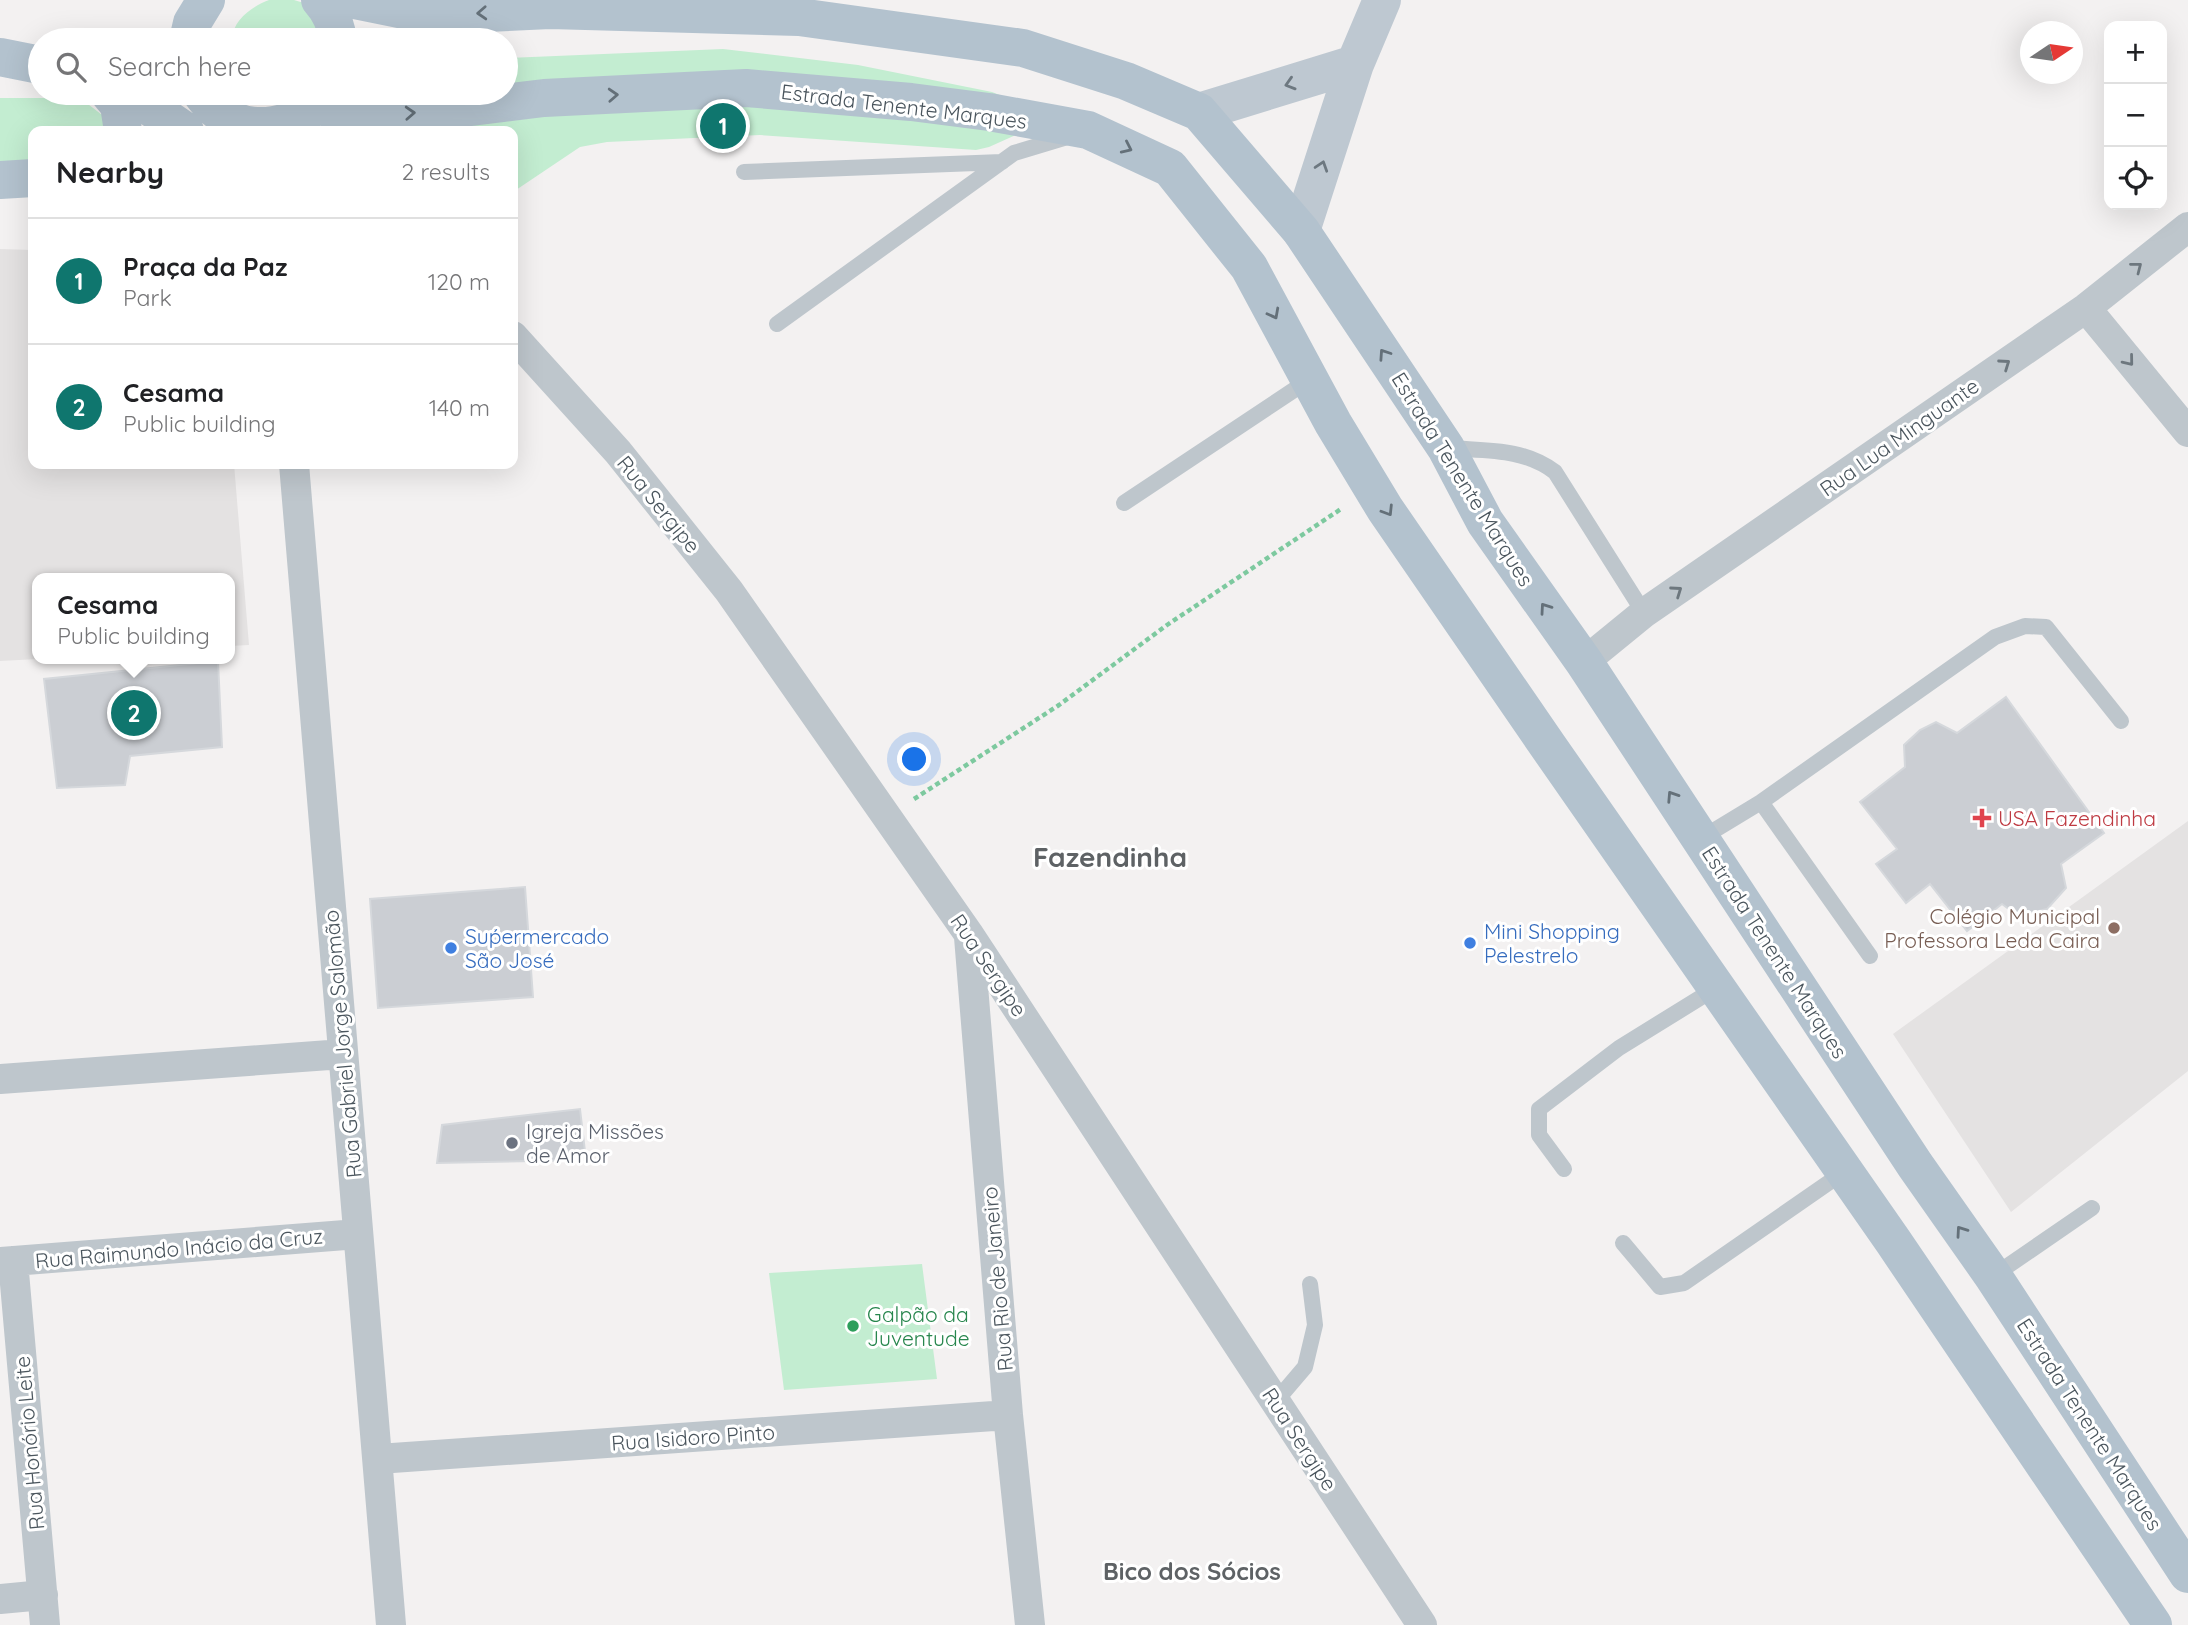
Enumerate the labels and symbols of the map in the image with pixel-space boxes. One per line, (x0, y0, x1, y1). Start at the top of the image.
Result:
one-way arrow (476, 6, 487, 21)
north arrow (2020, 21, 2083, 84)
one-way arrow (1284, 75, 1296, 90)
street label: Estrada Tenente Marques (780, 78, 1028, 134)
one-way arrow (607, 87, 618, 102)
pin: 1 (700, 100, 746, 152)
one-way arrow (405, 106, 416, 121)
one-way arrow (1120, 140, 1132, 154)
one-way arrow (1314, 161, 1328, 173)
one-way arrow (2129, 263, 2142, 276)
one-way arrow (1266, 307, 1280, 320)
one-way arrow (1380, 349, 1392, 362)
one-way arrow (2121, 352, 2133, 365)
one-way arrow (1997, 360, 2010, 372)
street label: Estrada Tenente Marques (1386, 367, 1540, 591)
street label: Rua Lua Minguante (1814, 372, 1984, 502)
street label: Rua Sergipe (612, 450, 706, 558)
one-way arrow (1379, 504, 1392, 517)
one-way arrow (1669, 587, 1682, 599)
one-way arrow (1541, 603, 1553, 616)
pin: 2 (111, 687, 157, 739)
your location (897, 742, 931, 776)
one-way arrow (1668, 791, 1681, 804)
place label: USA Fazendinha (1998, 805, 2156, 831)
marker: USA Fazendinha (1972, 808, 1992, 828)
district label: Fazendinha (1033, 839, 1187, 874)
street label: Estrada Tenente Marques (1697, 841, 1853, 1063)
place label: Colégio Municipal Professora Leda Caira (1884, 903, 2100, 953)
street label: Rua Gabriel Jorge Salomão (317, 909, 367, 1179)
street label: Rua Sergipe (945, 909, 1033, 1021)
place label: Mini Shopping Pelestrelo (1484, 918, 1620, 968)
marker: Colégio Municipal Professora Leda Caira (2106, 920, 2122, 936)
place label: Suṕermercado São José (465, 923, 609, 973)
marker: Mini Shopping Pelestrelo (1462, 935, 1478, 951)
marker: Suṕermercado São José (443, 940, 459, 956)
place label: Igreja Missões de Amor (526, 1118, 664, 1168)
marker: Igreja Missões de Amor (504, 1135, 520, 1151)
street label: Rua Rio de Janeiro (976, 1186, 1018, 1372)
street label: Rua Raimundo Inácio da Cruz (34, 1222, 324, 1274)
one-way arrow (1957, 1226, 1969, 1239)
place label: Galpão da Juventude (867, 1301, 970, 1351)
street label: Estrada Tenente Marques (2012, 1313, 2168, 1535)
marker: Galpão da Juventude (845, 1318, 861, 1334)
street label: Rua Honório Leite (8, 1355, 50, 1531)
street label: Rua Sergipe (1257, 1382, 1343, 1496)
street label: Rua Isidoro Pinto (610, 1418, 776, 1456)
district label: Bico dos Sócios (1103, 1556, 1281, 1586)

